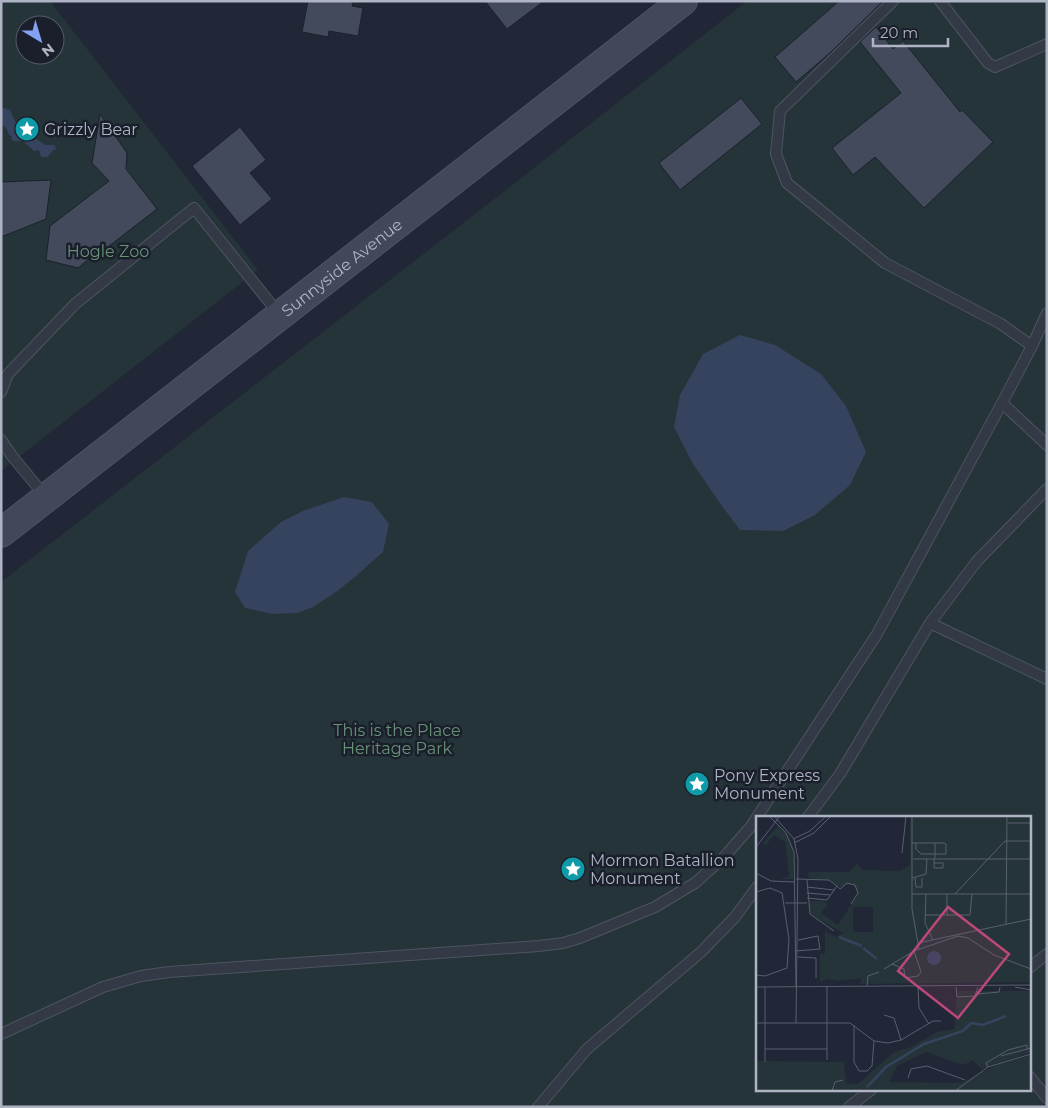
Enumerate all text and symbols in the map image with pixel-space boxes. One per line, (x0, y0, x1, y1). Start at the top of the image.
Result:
north arrow (15, 15, 65, 65)
scale bar (873, 15, 948, 47)
text: 20 m (880, 23, 918, 42)
text: N (38, 40, 58, 61)
place icon: Grizzly Bear (14, 116, 40, 142)
place label: Grizzly Bear (44, 120, 138, 139)
street label: Sunnyside Avenue (278, 215, 406, 321)
park label: Hogle Zoo (67, 242, 149, 261)
park label: This is the Place Heritage Park (333, 721, 461, 758)
place label: Pony Express Monument (714, 766, 820, 803)
place icon: Pony Express Monument (684, 771, 710, 797)
inset map (756, 816, 1030, 1090)
place label: Mormon Batallion Monument (590, 851, 735, 888)
place icon: Mormon Batallion Monument (560, 856, 586, 882)

